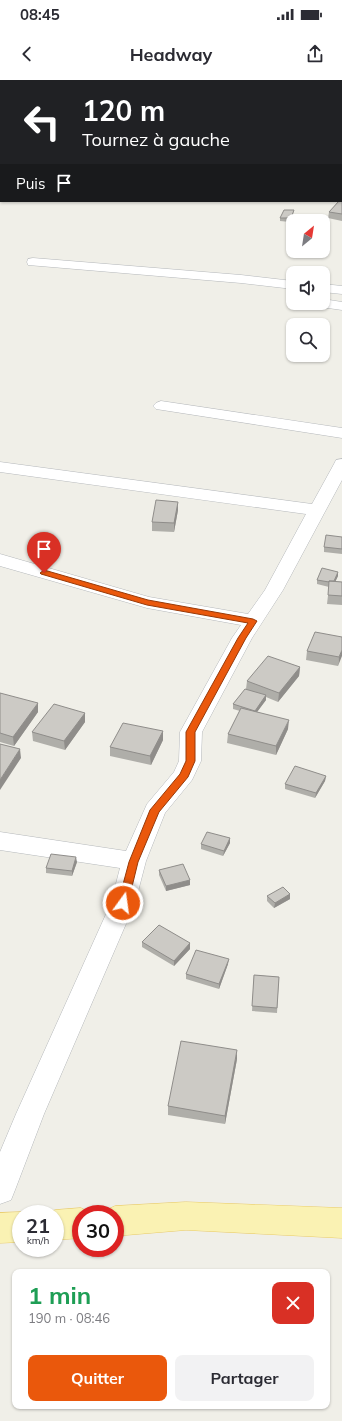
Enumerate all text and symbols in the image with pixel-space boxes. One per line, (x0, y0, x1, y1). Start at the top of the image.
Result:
text: 08:45 (20, 5, 60, 24)
icon: back (16, 43, 38, 65)
text: Headway (130, 43, 212, 66)
icon: share (304, 43, 326, 65)
text: 120 m (82, 93, 165, 128)
icon: left (16, 96, 68, 148)
text: Tournez à gauche (82, 128, 230, 151)
icon: arrive (53, 172, 75, 194)
text: Puis (16, 174, 45, 193)
north arrow (286, 214, 330, 258)
map controls (286, 214, 330, 362)
button: sound (286, 266, 330, 310)
button: search (286, 318, 330, 362)
pin (27, 532, 61, 573)
icon: arrive (33, 538, 55, 560)
position arrow (102, 882, 144, 924)
speed limit sign: 30 (72, 1205, 124, 1257)
text: 21 (26, 1213, 50, 1238)
text: km/h (27, 1234, 49, 1247)
text: 1 min (28, 1280, 91, 1310)
button: close (272, 1282, 314, 1324)
text: 190 m · 08:46 (28, 1310, 110, 1326)
button: Quitter (28, 1355, 167, 1401)
button: Partager (175, 1355, 314, 1401)

